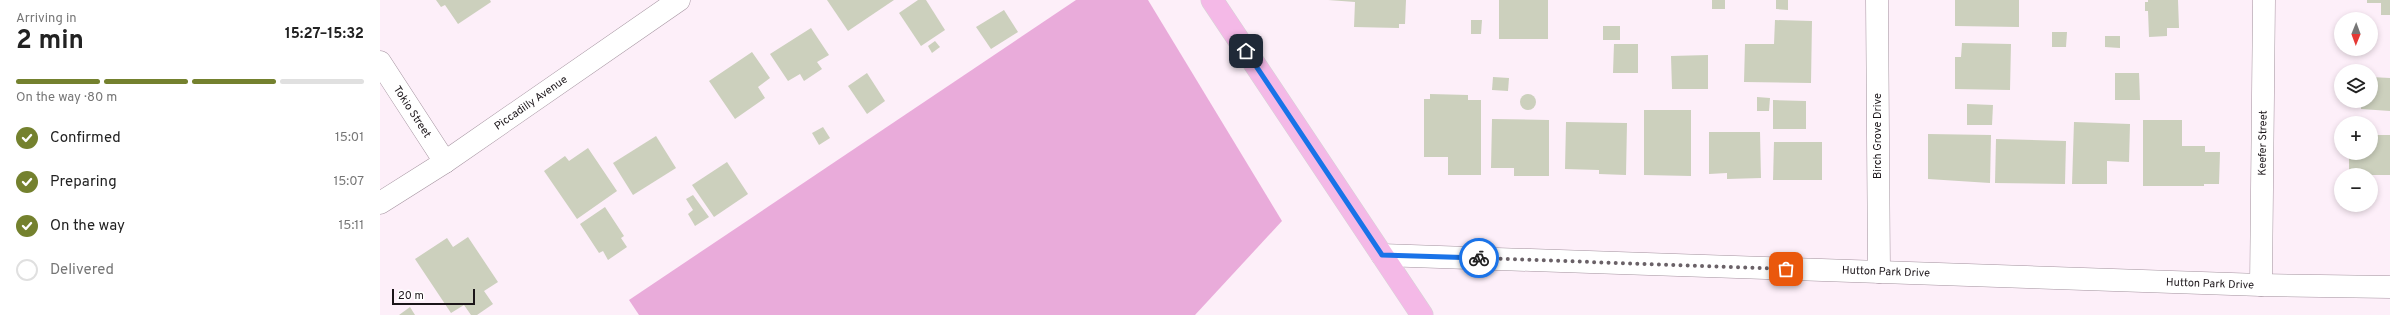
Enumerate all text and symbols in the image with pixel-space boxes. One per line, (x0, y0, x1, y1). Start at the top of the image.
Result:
text: Arriving in (16, 11, 77, 27)
north arrow (2334, 12, 2378, 56)
map controls (2334, 12, 2378, 212)
text: 2 min (16, 25, 84, 58)
text: 15:27–15:32 (285, 25, 364, 44)
pin (1229, 34, 1263, 68)
icon: home (1235, 40, 1257, 62)
button: layers (2334, 64, 2378, 108)
street label: Piccadilly Avenue (492, 73, 570, 133)
street label: Tokio Street (390, 83, 434, 141)
text: On the way · 80 m (16, 90, 117, 106)
street label: Birch Grove Drive (1871, 93, 1885, 179)
street label: Keefer Street (2255, 110, 2271, 176)
button: + (2334, 116, 2378, 160)
icon: check (16, 127, 38, 149)
text: Confirmed (50, 129, 121, 148)
text: 15:01 (335, 130, 364, 146)
button: − (2334, 168, 2378, 212)
icon: check (16, 171, 38, 193)
text: Preparing (50, 173, 117, 192)
text: 15:07 (333, 174, 364, 190)
icon: check (16, 215, 38, 237)
text: On the way (50, 217, 125, 236)
text: 15:11 (338, 218, 364, 234)
courier (1459, 238, 1499, 278)
icon: bike (1468, 247, 1490, 269)
pin (1769, 252, 1803, 286)
icon: bag (1775, 258, 1797, 280)
text: Delivered (50, 261, 114, 280)
street label: Hutton Park Drive (1842, 263, 1930, 281)
street label: Hutton Park Drive (2166, 275, 2254, 293)
scale bar (392, 287, 475, 306)
text: 20 m (398, 289, 424, 303)

